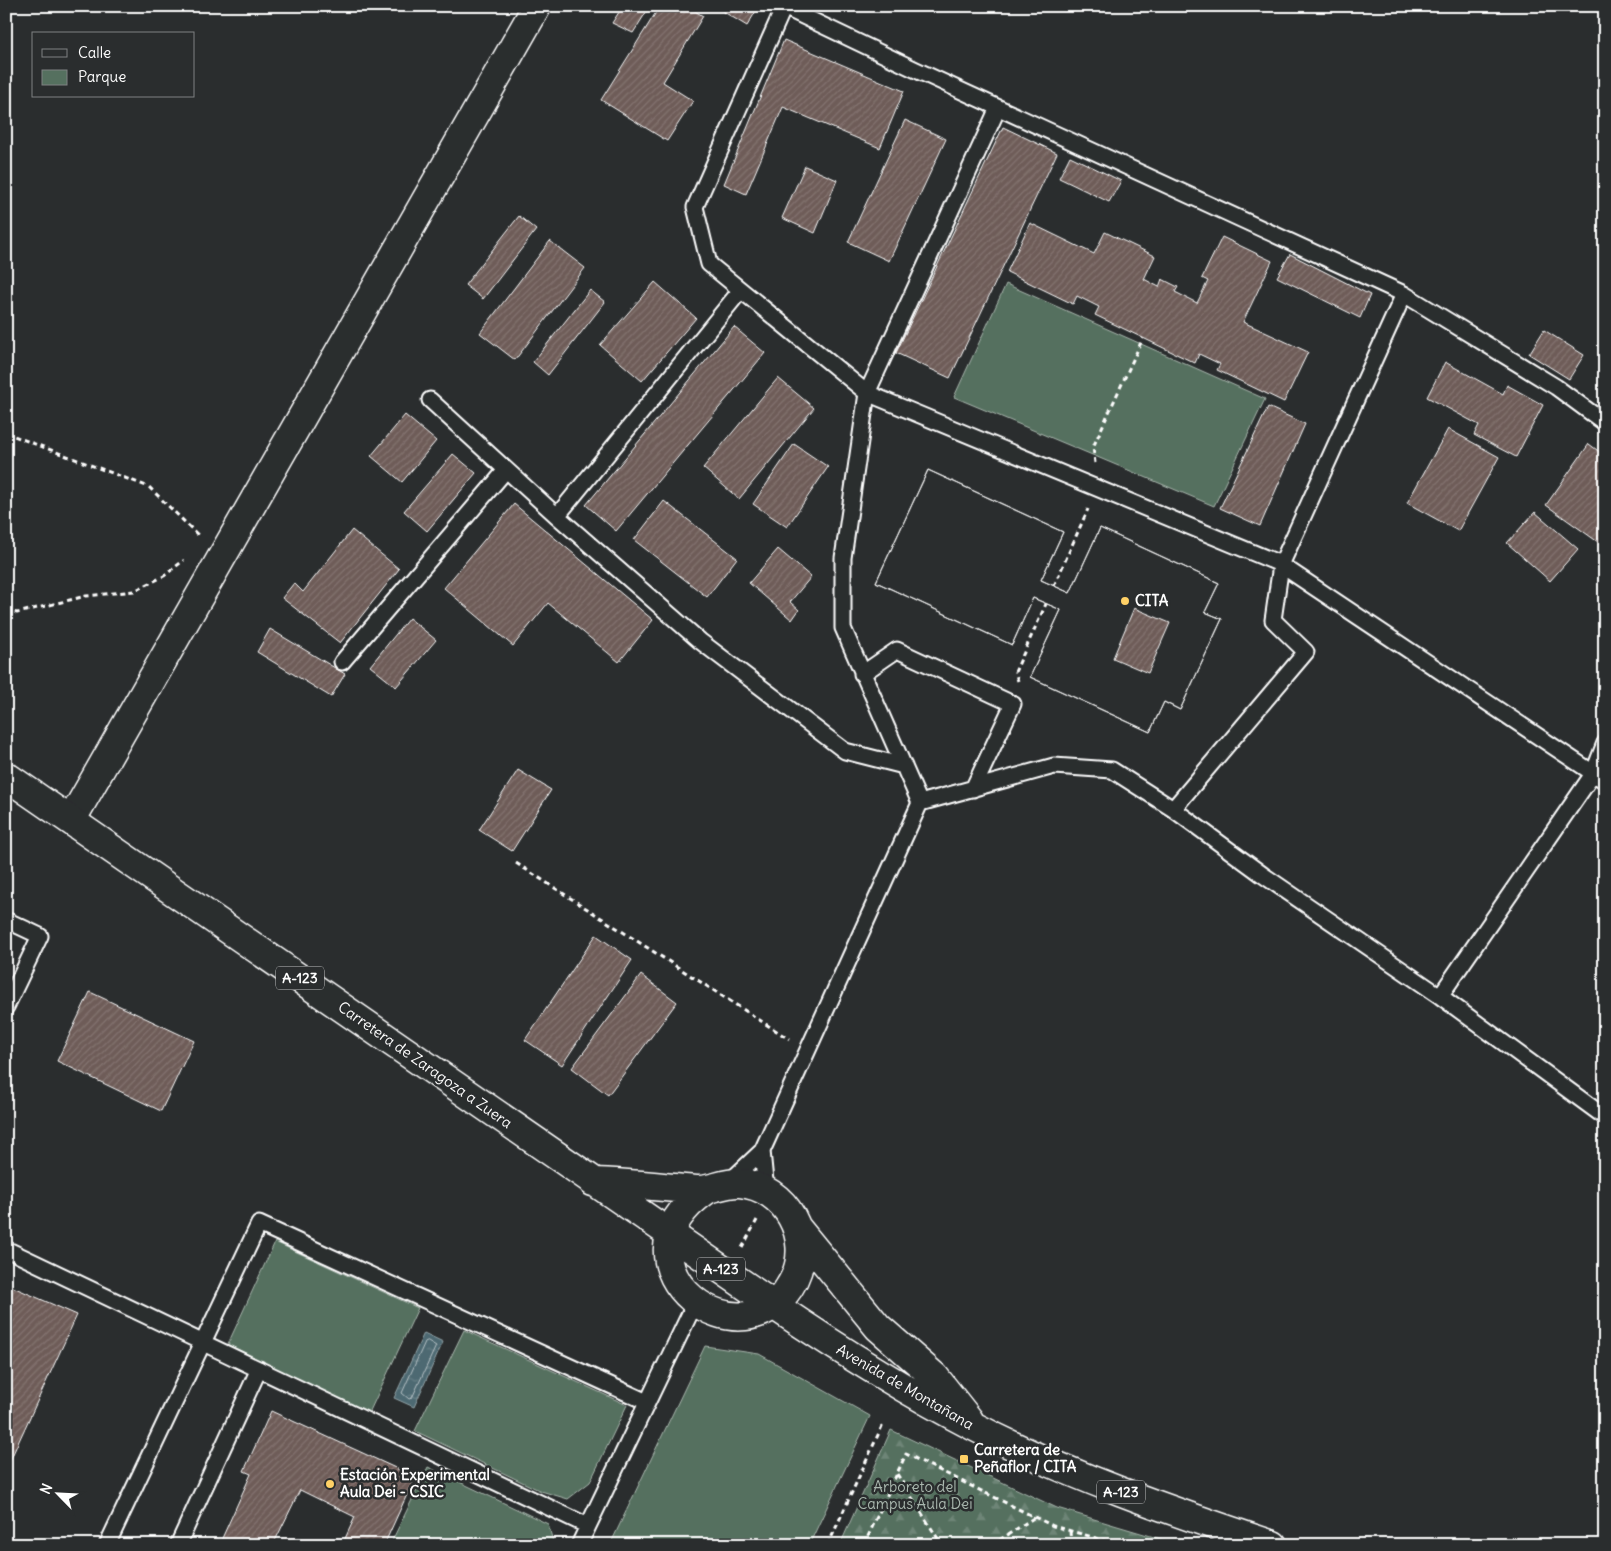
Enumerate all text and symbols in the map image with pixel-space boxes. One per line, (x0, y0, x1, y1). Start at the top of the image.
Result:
legend (32, 32, 195, 98)
text: Calle (78, 43, 111, 62)
text: Parque (78, 67, 126, 86)
place label: CITA (1135, 591, 1169, 610)
marker: CITA (1119, 595, 1131, 607)
road number: A-123 (276, 966, 324, 990)
street label: Carretera de Zaragoza a Zuera (334, 997, 516, 1132)
road number: A-123 (697, 1258, 745, 1280)
street label: Avenida de Montañana (833, 1339, 978, 1434)
place label: Carretera de Peñaflor / CITA (974, 1440, 1077, 1476)
marker: Carretera de Peñaflor / CITA (958, 1453, 970, 1465)
place label: Estación Experimental Aula Dei - CSIC (340, 1465, 490, 1501)
north arrow (32, 1468, 82, 1518)
park label: Arboreto del Campus Aula Dei (857, 1477, 973, 1513)
marker: Estación Experimental Aula Dei - CSIC (324, 1478, 336, 1490)
road number: A-123 (1097, 1480, 1145, 1504)
text: N (36, 1481, 56, 1497)

